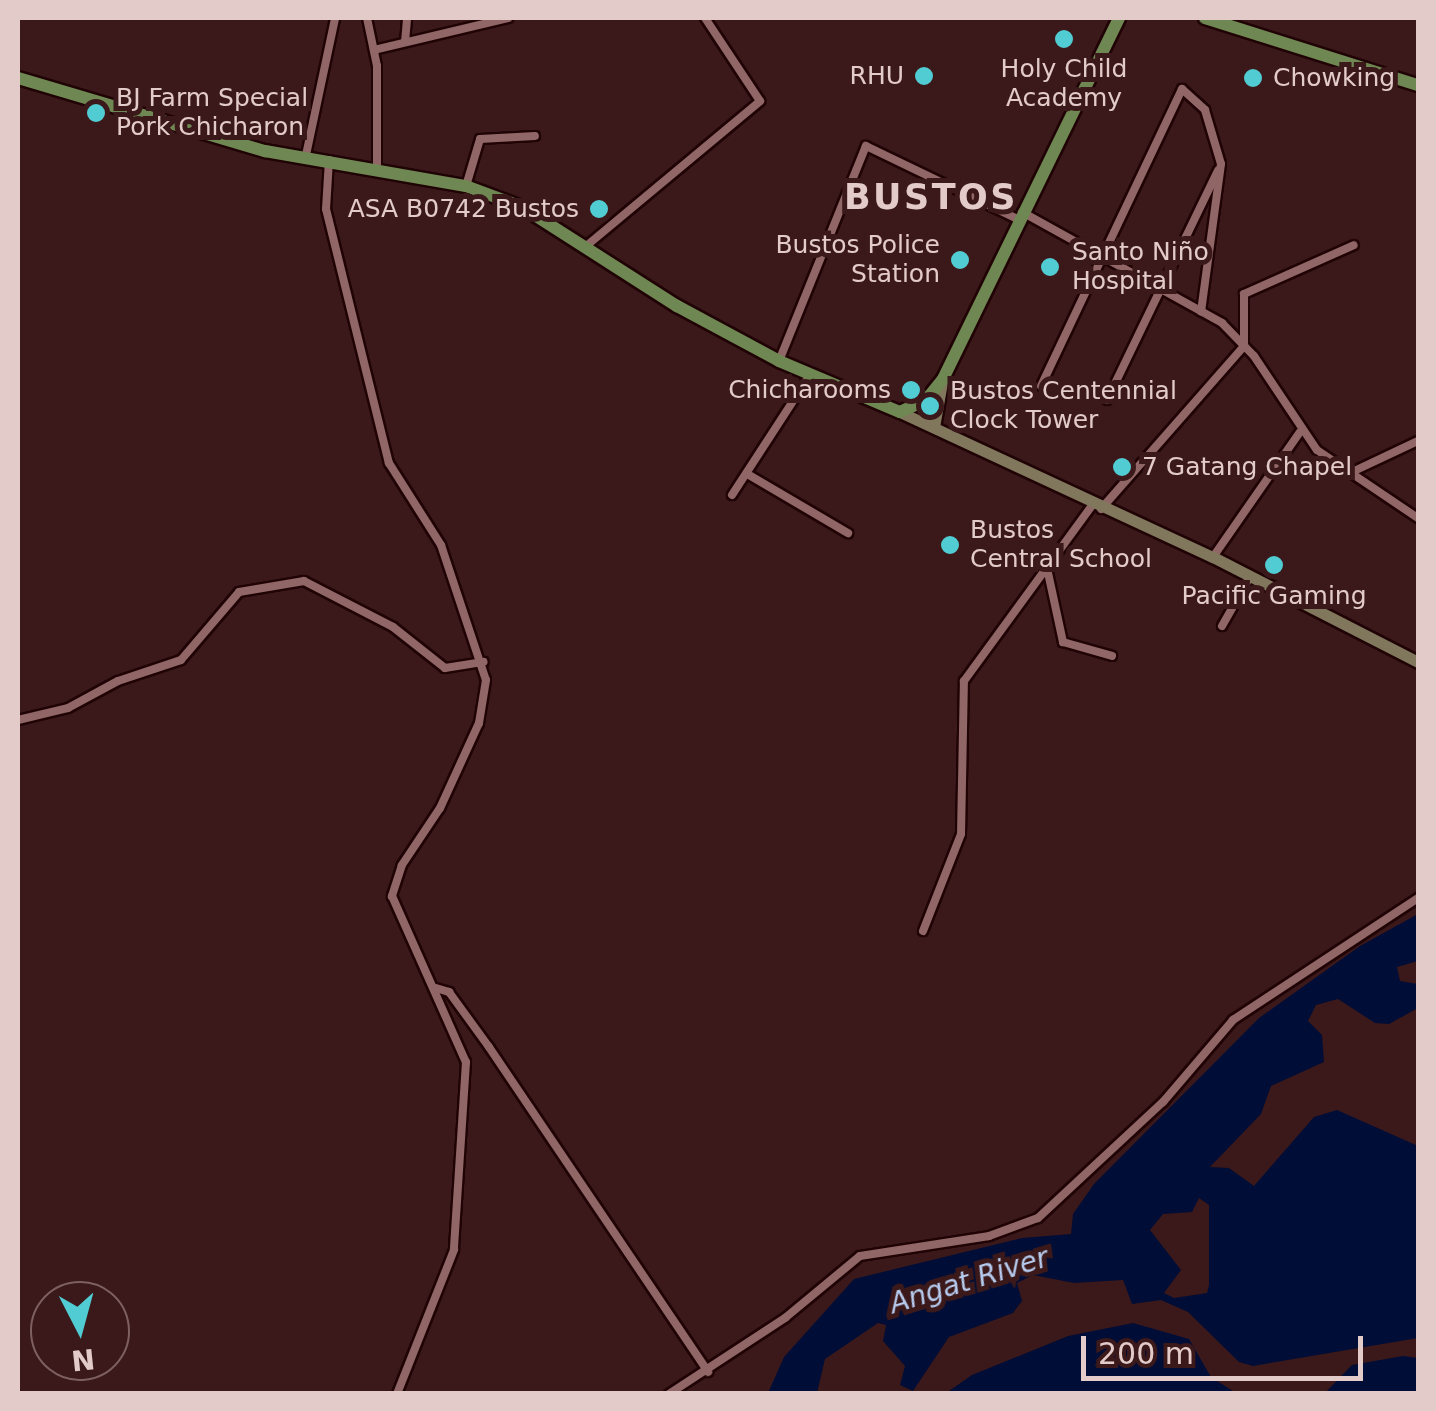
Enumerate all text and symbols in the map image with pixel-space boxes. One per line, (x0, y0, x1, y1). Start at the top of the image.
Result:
marker: Holy Child Academy (1053, 28, 1075, 50)
place label: Holy Child Academy (1001, 55, 1127, 114)
place label: RHU (850, 61, 904, 91)
place label: Chowking (1273, 63, 1395, 93)
marker: RHU (913, 65, 935, 87)
marker: Chowking (1242, 67, 1264, 89)
place label: BJ Farm Special Pork Chicharon (116, 84, 308, 143)
marker: BJ Farm Special Pork Chicharon (85, 102, 107, 124)
district label: BUSTOS (844, 176, 1018, 218)
place label: ASA B0742 Bustos (348, 194, 579, 224)
marker: ASA B0742 Bustos (588, 198, 610, 220)
place label: Bustos Police Station (775, 231, 940, 290)
place label: Santo Niño Hospital (1072, 238, 1209, 297)
marker: Bustos Police Station (949, 249, 971, 271)
marker: Santo Niño Hospital (1037, 254, 1063, 280)
place label: Chicharooms (728, 375, 891, 405)
place label: Bustos Centennial Clock Tower (950, 377, 1177, 436)
marker: Chicharooms (900, 379, 922, 401)
marker: Bustos Centennial Clock Tower (919, 395, 941, 417)
place label: 7 Gatang Chapel (1142, 452, 1352, 482)
marker: 7 Gatang Chapel (1111, 456, 1133, 478)
place label: Bustos Central School (970, 516, 1152, 575)
marker: Bustos Central School (939, 534, 961, 556)
marker: Pacific Gaming (1263, 554, 1285, 576)
place label: Pacific Gaming (1181, 581, 1367, 611)
water label: Angat River (886, 1241, 1052, 1321)
north arrow (30, 1281, 130, 1381)
scale bar (1086, 1316, 1368, 1378)
text: 200 m (1098, 1336, 1194, 1371)
text: N (70, 1342, 96, 1377)

